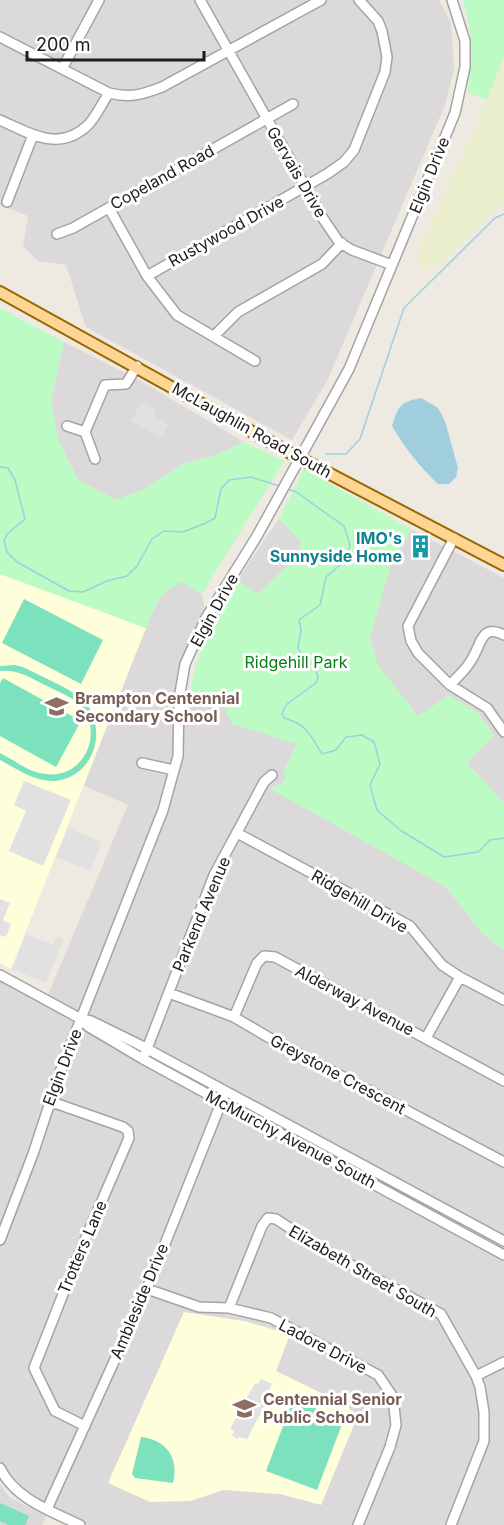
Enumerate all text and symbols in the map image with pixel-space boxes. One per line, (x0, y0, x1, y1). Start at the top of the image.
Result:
scale bar (27, 24, 204, 62)
text: 200 m (36, 34, 91, 55)
street label: Gervais Drive (263, 123, 331, 221)
street label: Elgin Drive (405, 134, 453, 216)
street label: Copeland Road (107, 140, 217, 214)
street label: Rustywood Drive (165, 191, 287, 271)
street label: McLaughlin Road South (169, 378, 335, 482)
place label: IMO's Sunnyside Home (270, 528, 402, 566)
building icon: IMO's Sunnyside Home (407, 534, 433, 560)
street label: Elgin Drive (186, 570, 242, 650)
park label: Ridgehill Park (245, 652, 348, 672)
place label: Brampton Centennial Secondary School (75, 688, 240, 726)
school or university icon: Brampton Centennial Secondary School (44, 694, 70, 720)
street label: Parkend Avenue (168, 853, 234, 975)
street label: Ridgehill Drive (308, 865, 412, 937)
street label: Alderway Avenue (292, 960, 418, 1040)
street label: Elgin Drive (38, 1026, 86, 1108)
street label: Greystone Crescent (267, 1030, 409, 1118)
street label: McMurchy Avenue South (202, 1086, 380, 1192)
street label: Trotters Lane (53, 1197, 111, 1297)
street label: Elizabeth Street South (286, 1221, 440, 1321)
street label: Ambleside Drive (106, 1240, 172, 1362)
street label: Ladore Drive (276, 1314, 370, 1378)
place label: Centennial Senior Public School (263, 1389, 402, 1427)
school or university icon: Centennial Senior Public School (232, 1395, 258, 1421)

